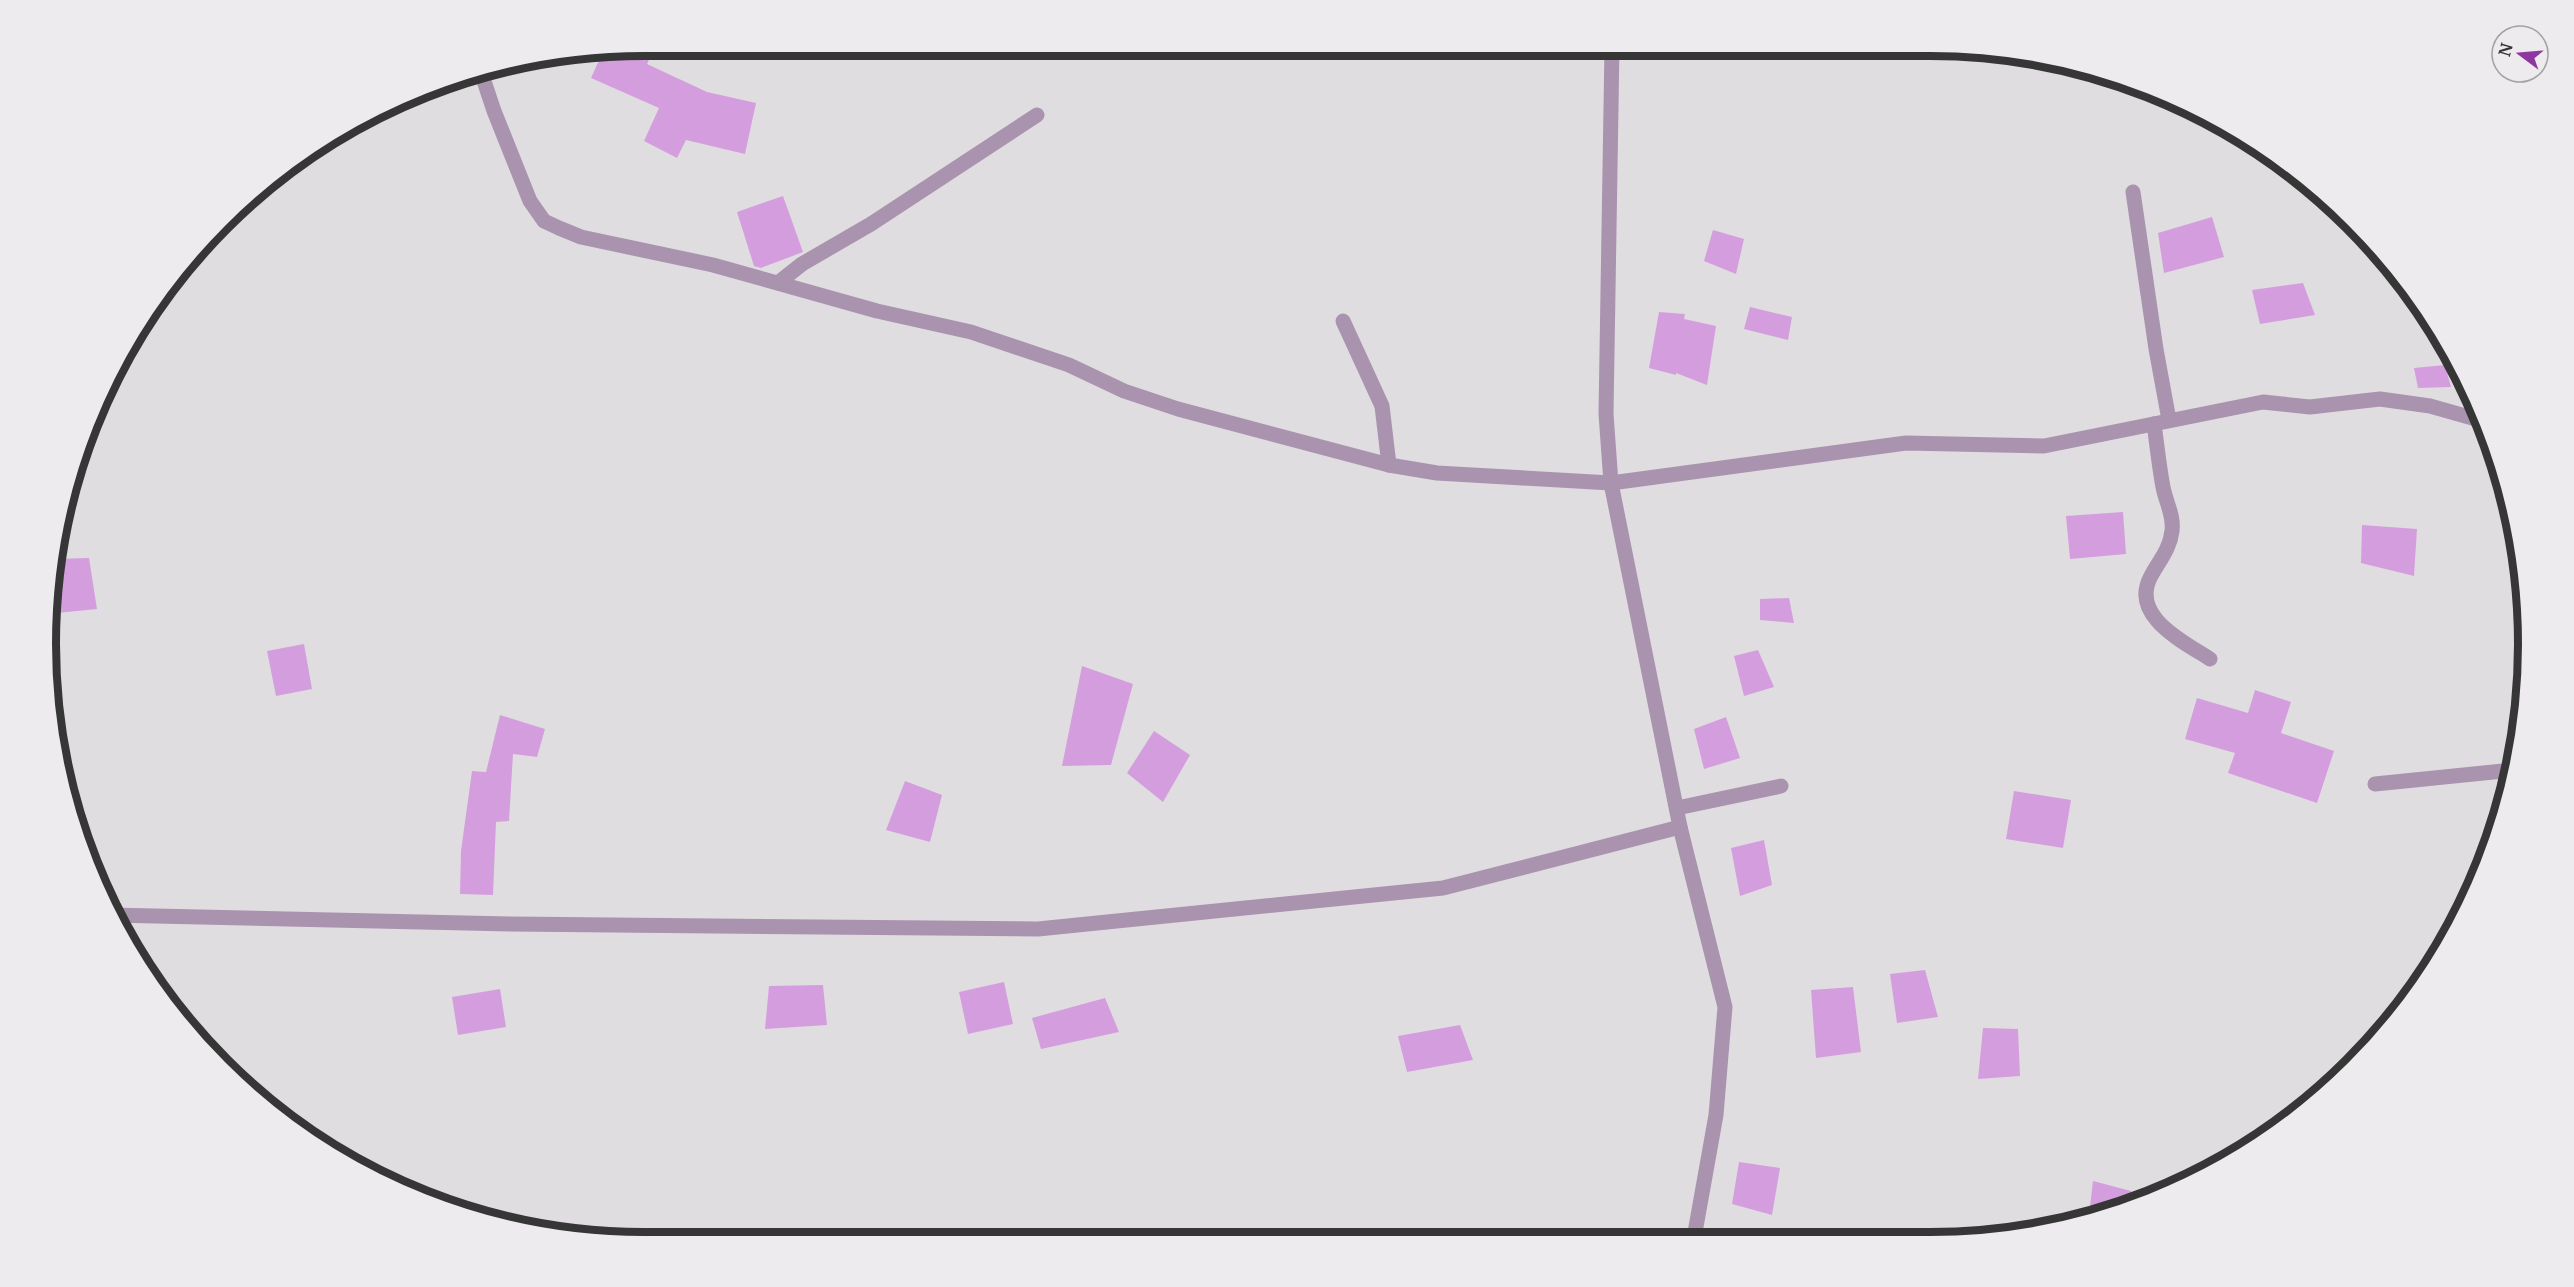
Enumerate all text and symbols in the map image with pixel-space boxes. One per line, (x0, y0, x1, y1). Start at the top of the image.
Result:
north arrow (2490, 24, 2550, 84)
text: N (2494, 41, 2517, 59)

